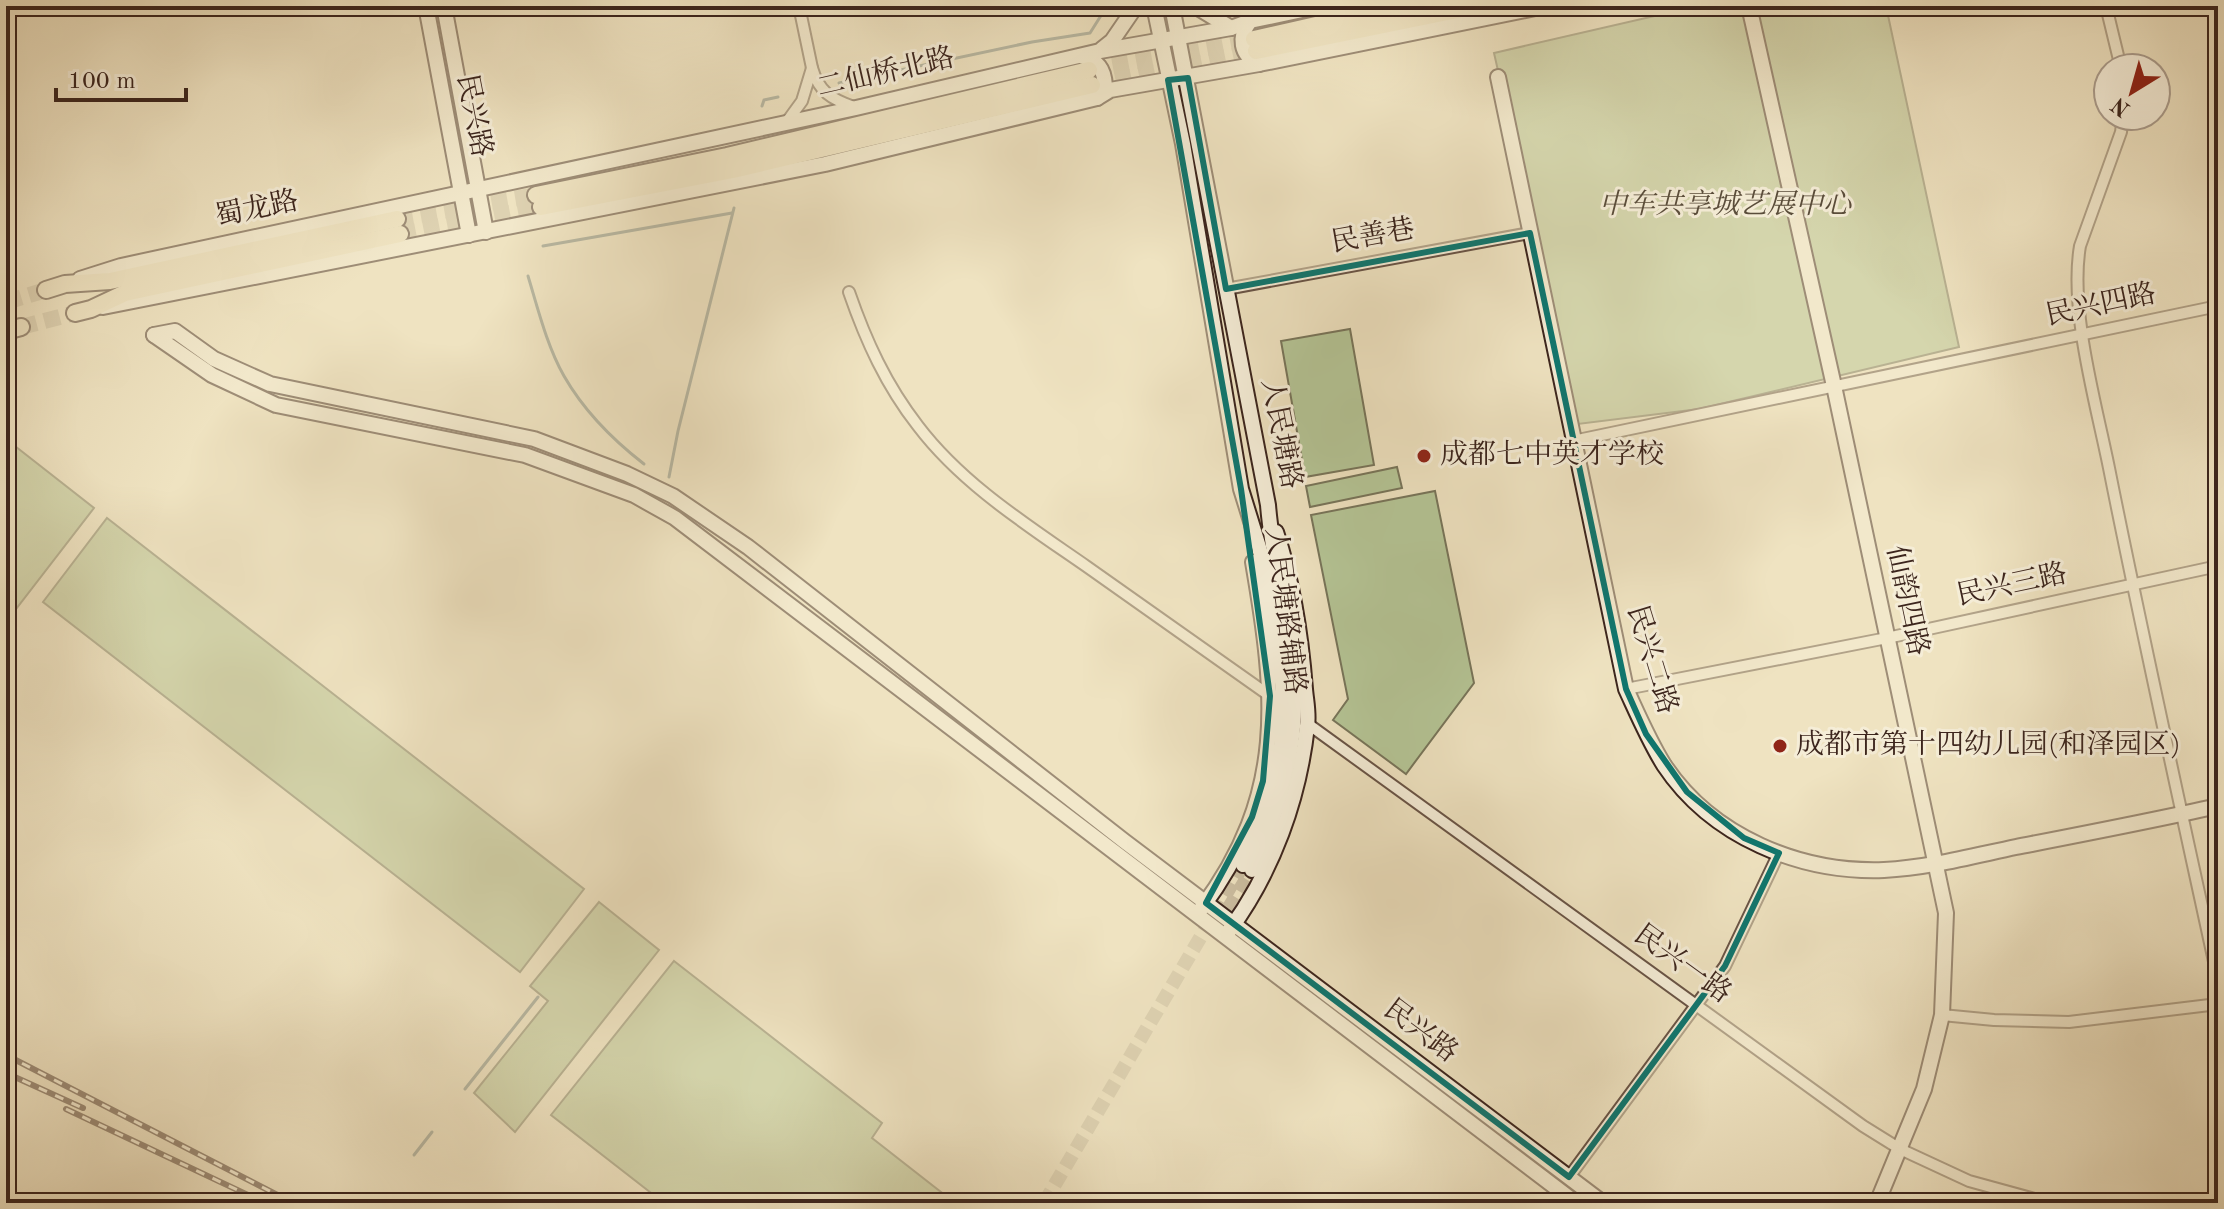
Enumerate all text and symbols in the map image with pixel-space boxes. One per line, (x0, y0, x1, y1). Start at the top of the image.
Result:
street label: 二仙桥北路 (814, 42, 957, 103)
scale bar (56, 52, 186, 102)
north arrow (2092, 52, 2172, 132)
text: 100 m (68, 70, 136, 94)
street label: 民兴路 (451, 72, 498, 160)
text: N (2108, 92, 2135, 120)
street label: 蜀龙路 (212, 185, 301, 232)
park label: 中车共享城艺展中心 (1599, 189, 1852, 220)
street label: 民善巷 (1329, 213, 1417, 258)
street label: 民兴四路 (2043, 278, 2159, 331)
street label: 人民塘路 (1256, 376, 1307, 492)
place label: 成都七中英才学校 (1440, 439, 1664, 470)
marker: 成都七中英才学校 (1415, 447, 1433, 465)
street label: 人民塘路辅路 (1260, 526, 1311, 696)
street label: 仙韵四路 (1881, 543, 1934, 659)
street label: 民兴三路 (1954, 558, 2070, 611)
street label: 民兴二路 (1621, 601, 1684, 718)
place label: 成都市第十四幼儿园(和泽园区) (1796, 729, 2181, 760)
marker: 成都市第十四幼儿园(和泽园区) (1771, 737, 1789, 755)
street label: 民兴一路 (1628, 918, 1737, 1009)
street label: 民兴路 (1378, 993, 1464, 1068)

